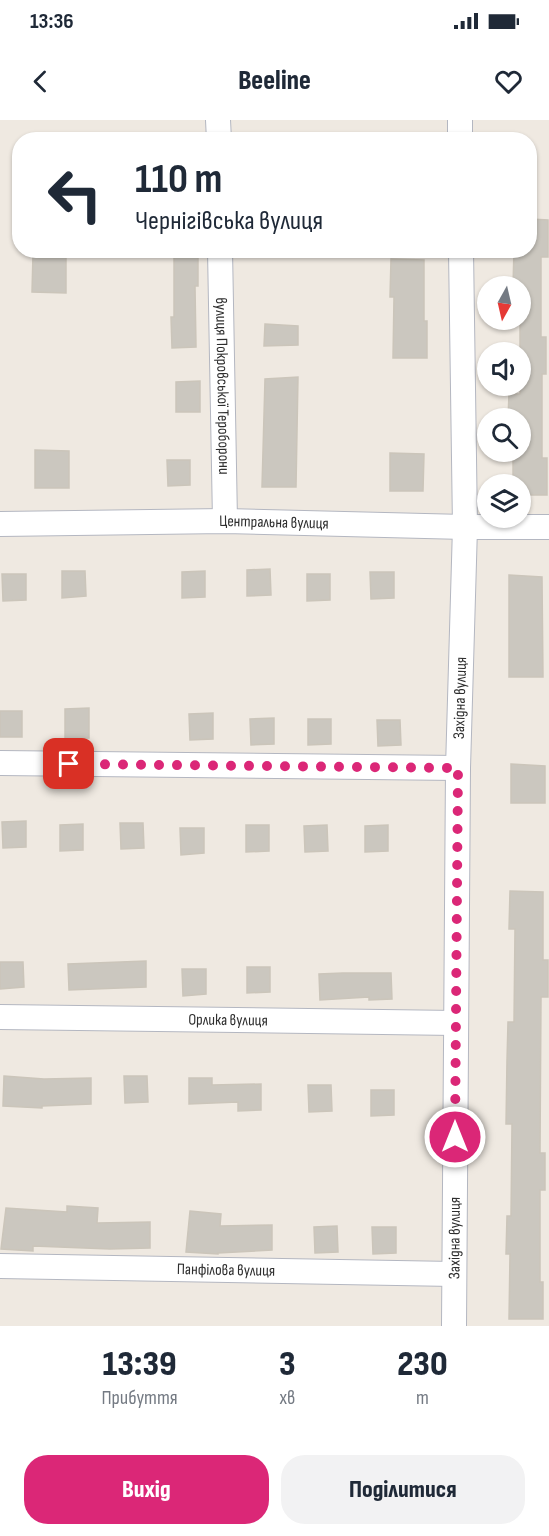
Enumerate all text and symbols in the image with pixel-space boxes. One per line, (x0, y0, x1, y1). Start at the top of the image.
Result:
text: 13:36 (30, 8, 74, 35)
icon: back (24, 65, 57, 98)
text: Beeline (238, 65, 311, 97)
icon: heart (492, 65, 525, 98)
text: 110 m (135, 154, 222, 205)
icon: left (36, 156, 114, 234)
text: Чернігівська вулиця (135, 205, 323, 237)
north arrow (477, 276, 531, 330)
map controls (477, 276, 531, 528)
street label: вулиця Покровської Тероборони (211, 297, 234, 475)
button: sound (477, 342, 531, 396)
button: search (477, 408, 531, 462)
button: layers (477, 474, 531, 528)
street label: Центральна вулиця (219, 511, 329, 533)
street label: Західна вулиця (449, 657, 471, 739)
pin (43, 738, 94, 789)
icon: arrive (52, 747, 85, 780)
street label: Орлика вулиця (188, 1010, 268, 1030)
position arrow (423, 1105, 487, 1169)
street label: Західна вулиця (445, 1197, 464, 1279)
street label: Панфілова вулиця (177, 1260, 275, 1280)
text: 13:39 (102, 1343, 177, 1386)
text: 3 (279, 1343, 296, 1386)
text: 230 (397, 1343, 448, 1386)
text: Прибуття (101, 1386, 178, 1410)
text: хв (279, 1386, 295, 1410)
text: m (416, 1386, 429, 1410)
button: Вихід (24, 1455, 269, 1524)
button: Поділитися (281, 1455, 525, 1524)

